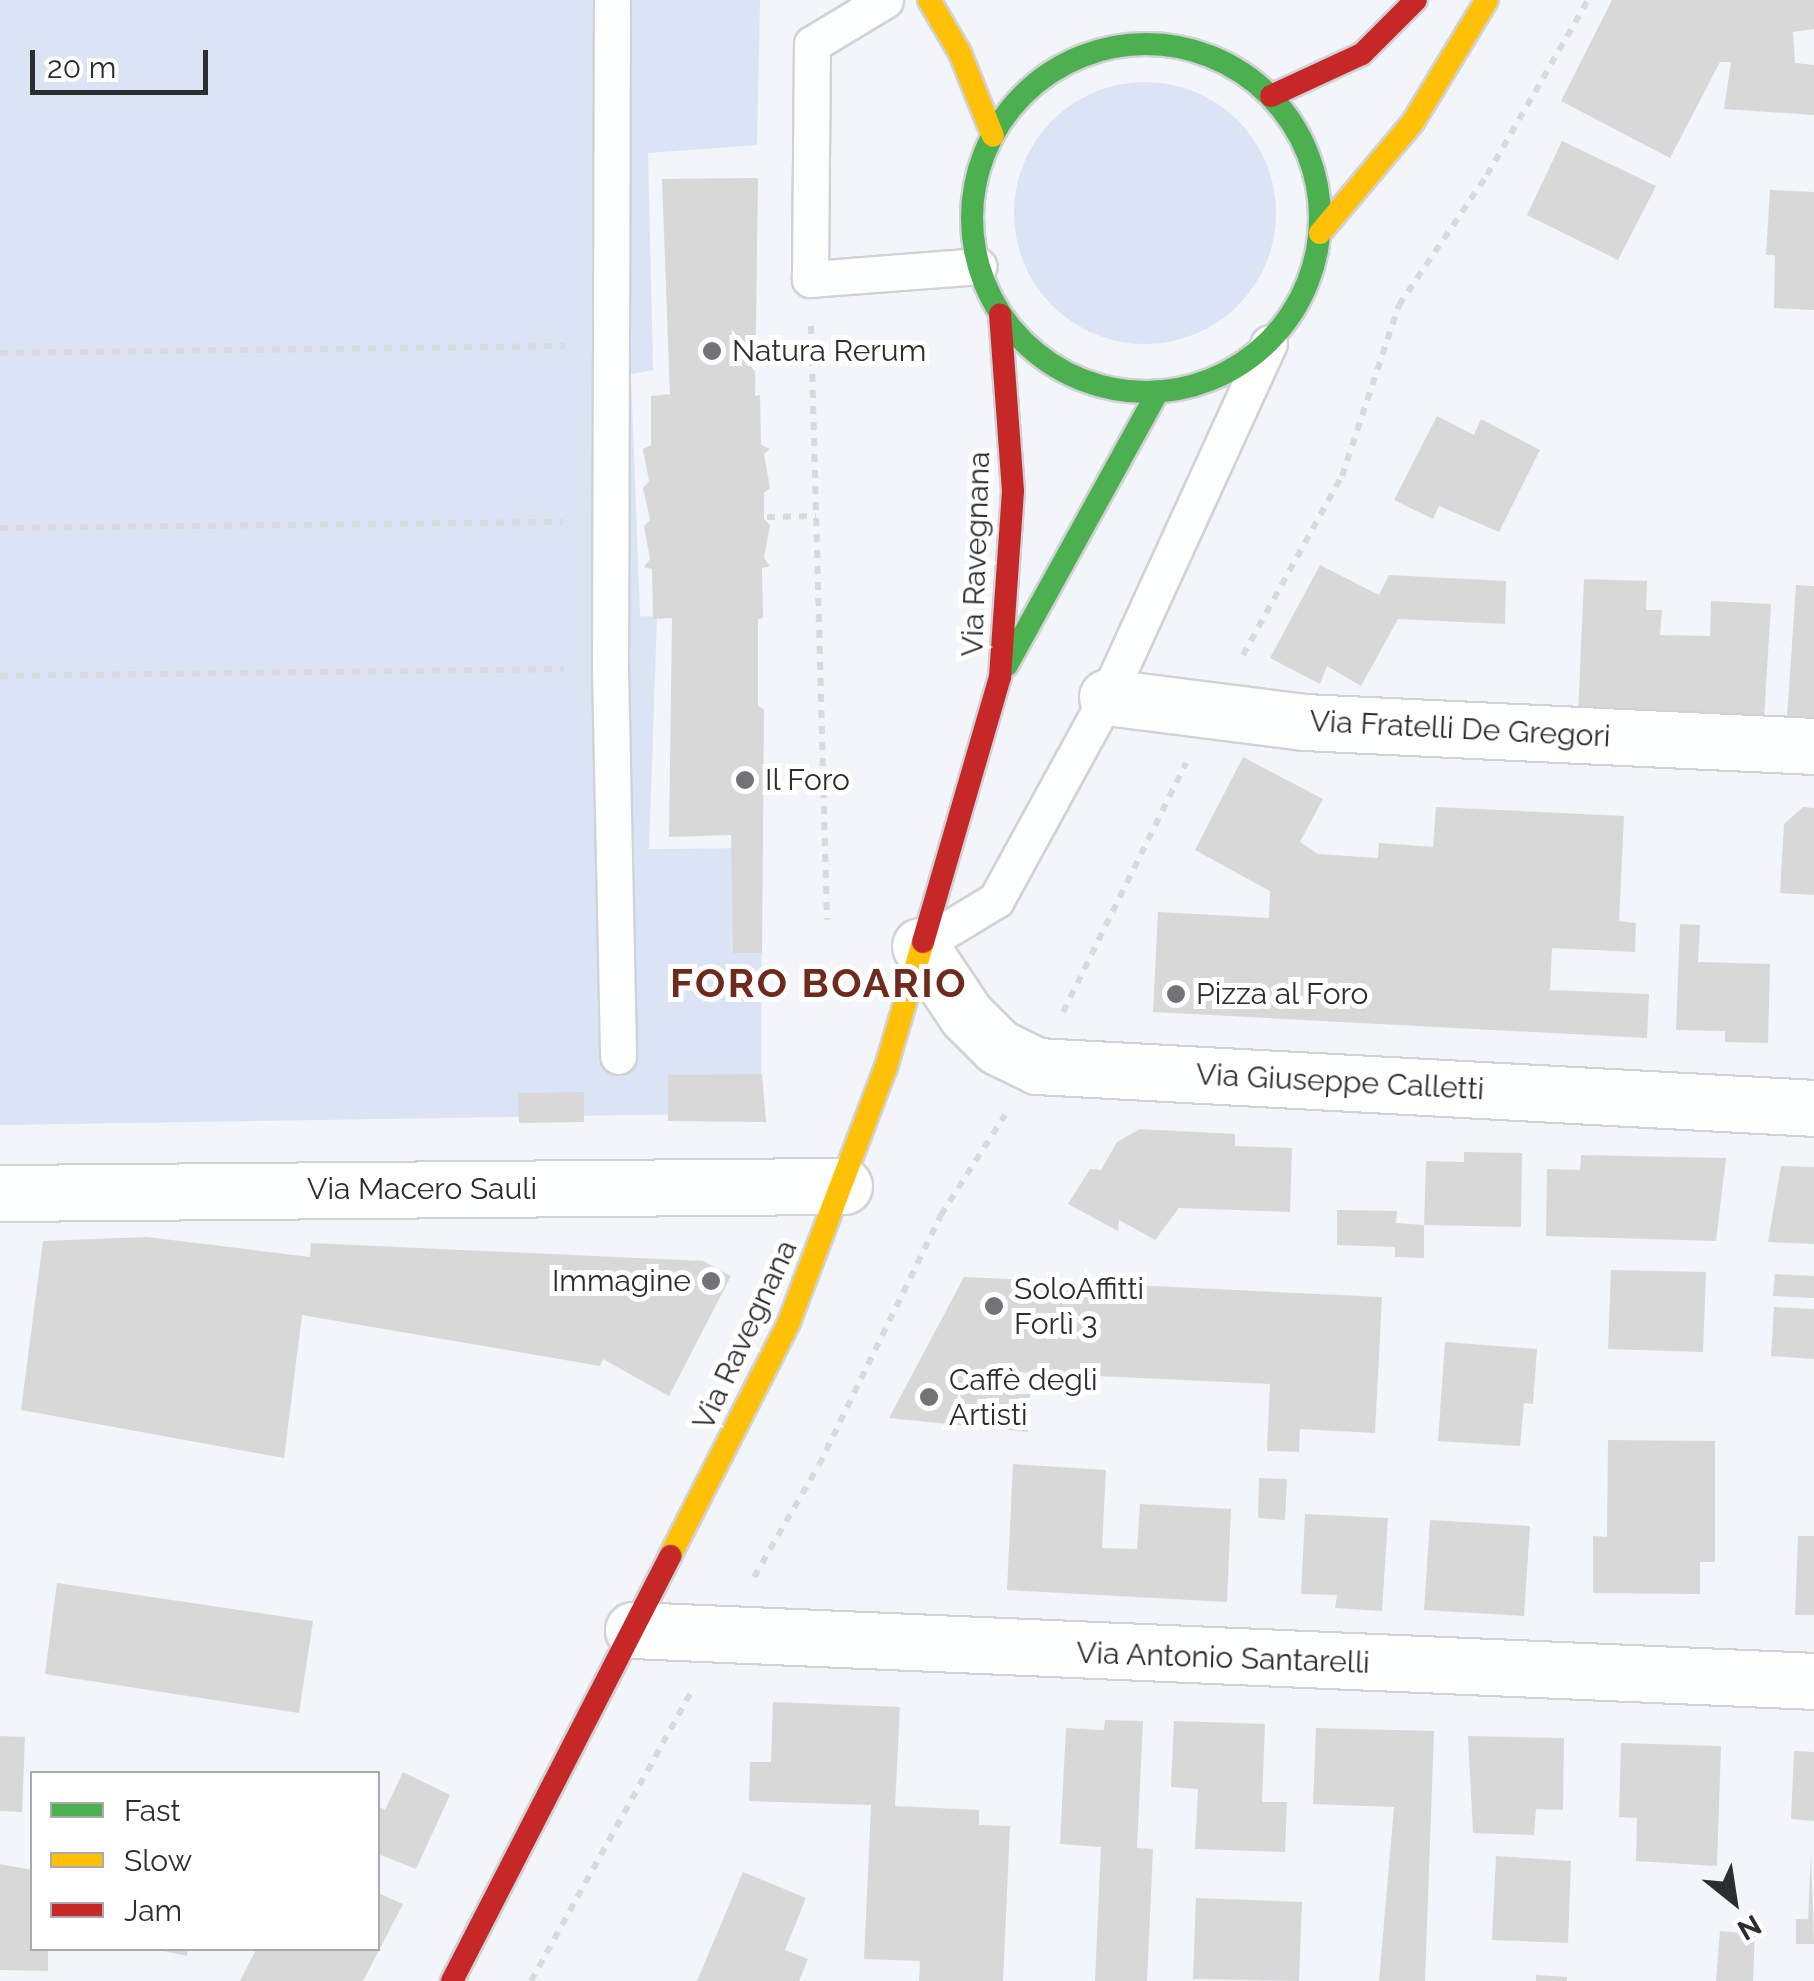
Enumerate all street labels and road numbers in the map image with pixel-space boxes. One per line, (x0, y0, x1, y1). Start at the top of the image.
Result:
street label: Via Ravegnana (954, 451, 998, 657)
street label: Via Fratelli De Gregori (1309, 703, 1611, 755)
street label: Via Giuseppe Calletti (1195, 1056, 1485, 1108)
street label: Via Macero Sauli (307, 1171, 537, 1207)
street label: Via Ravegnana (685, 1234, 805, 1436)
street label: Via Antonio Santarelli (1075, 1635, 1371, 1681)

